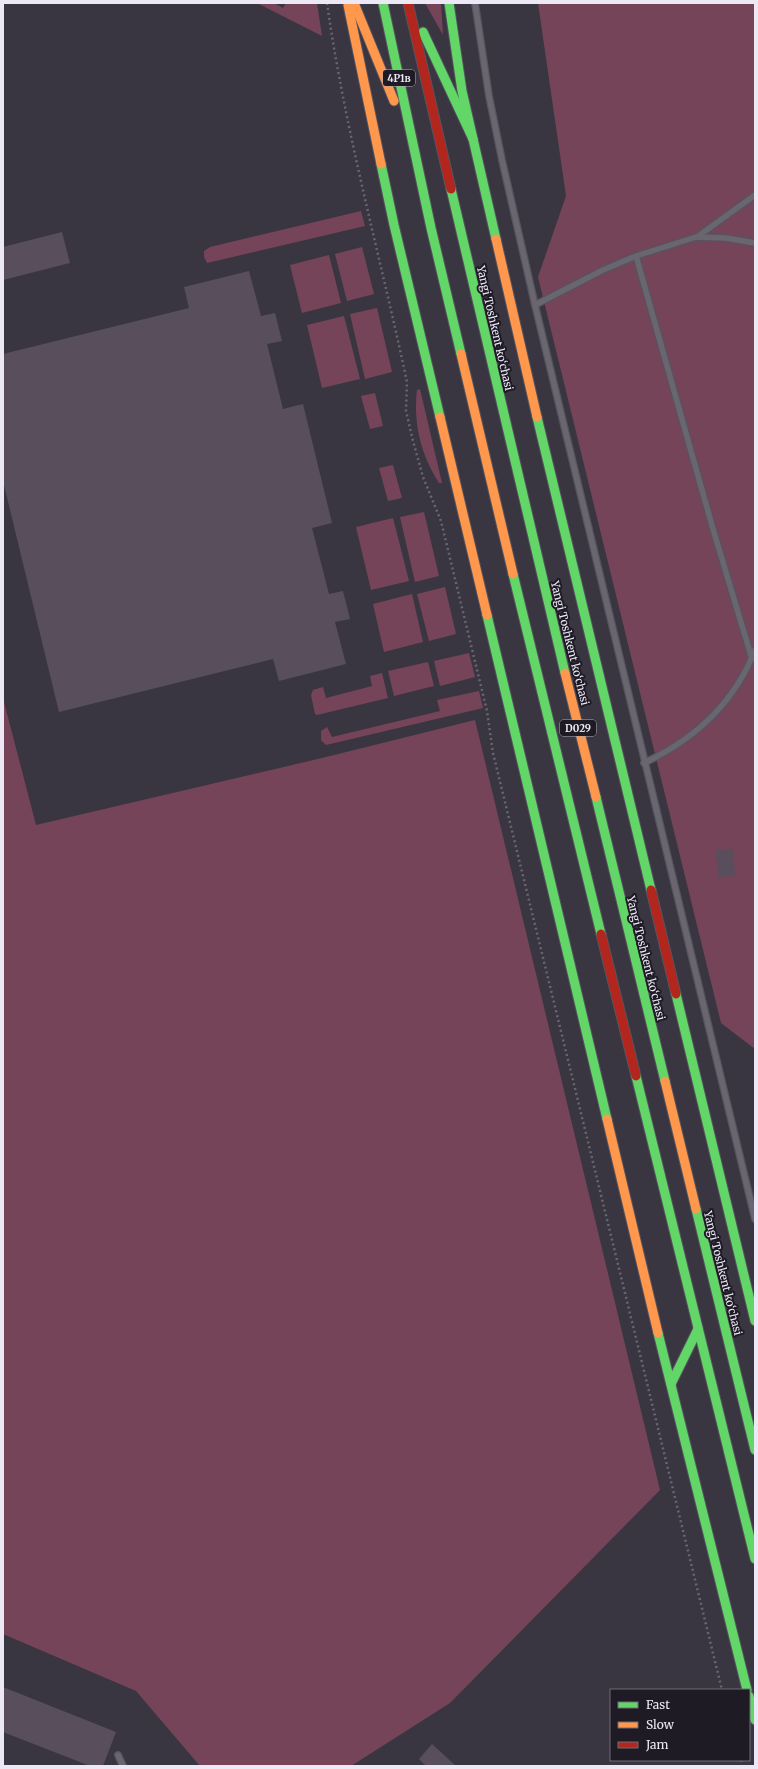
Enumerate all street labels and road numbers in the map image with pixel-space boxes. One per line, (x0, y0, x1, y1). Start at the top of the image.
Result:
road number: 4Р1в (383, 70, 415, 86)
street label: Yangi Toshkent ko‘chasi (474, 263, 516, 392)
street label: Yangi Toshkent ko‘chasi (548, 578, 592, 707)
road number: D029 (560, 720, 596, 736)
street label: Yangi Toshkent ko‘chasi (624, 893, 668, 1022)
street label: Yangi Toshkent ko‘chasi (701, 1208, 745, 1337)

